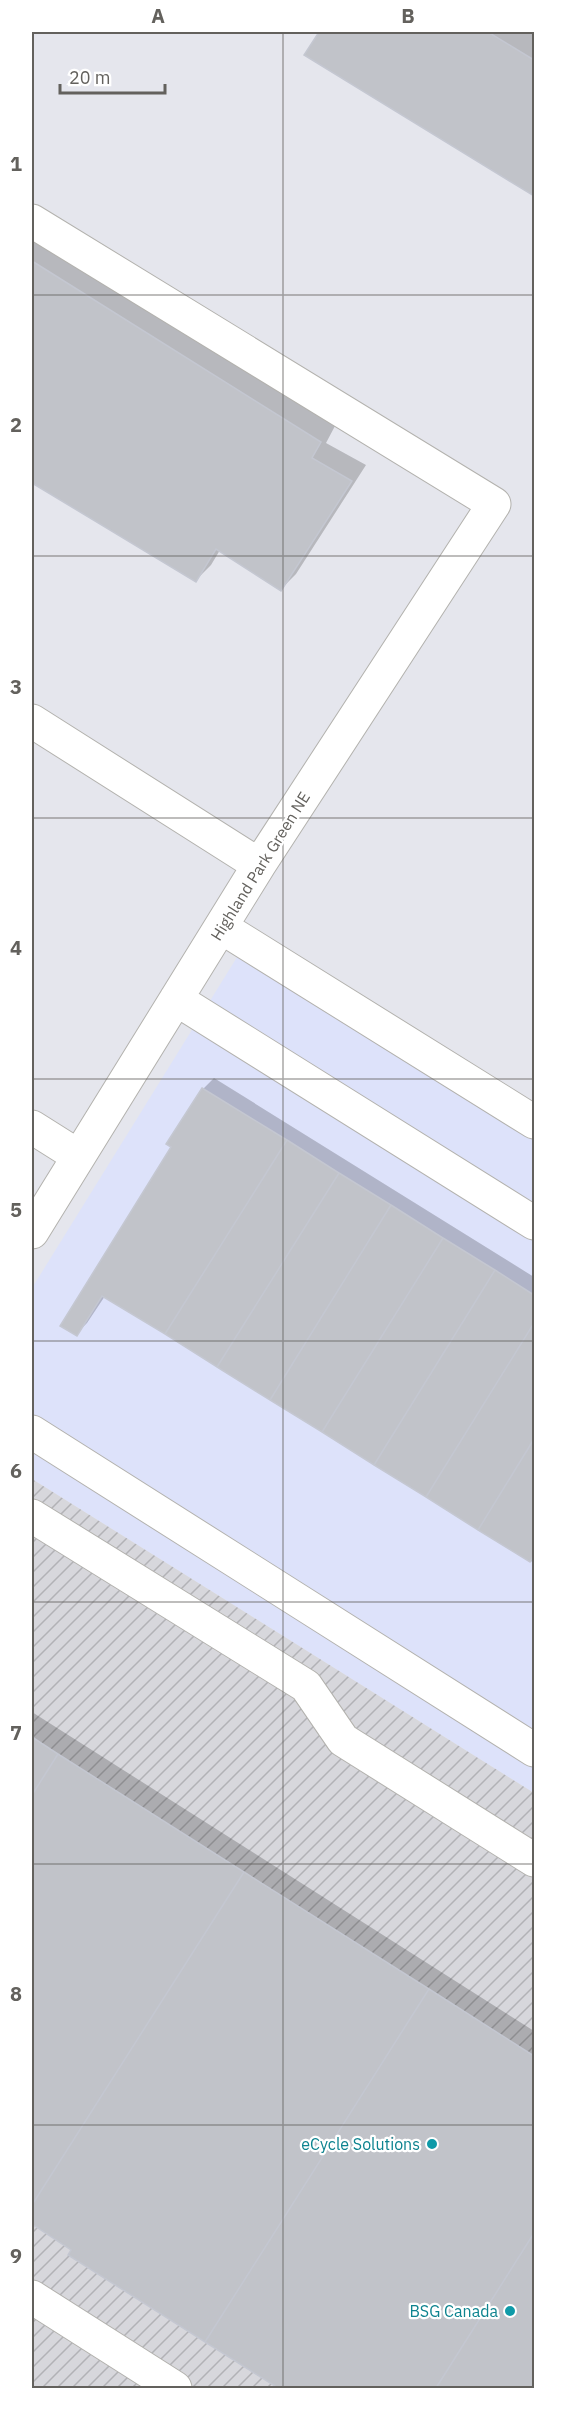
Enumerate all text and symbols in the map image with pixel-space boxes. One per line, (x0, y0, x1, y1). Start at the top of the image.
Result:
text: A (151, 2, 165, 29)
text: B (401, 2, 415, 29)
scale bar (60, 57, 165, 95)
text: 20 m (69, 66, 111, 89)
text: 1 (10, 150, 22, 177)
text: 2 (10, 411, 22, 438)
text: 3 (10, 673, 22, 700)
street label: Highland Park Green NE (206, 788, 314, 944)
text: 4 (10, 934, 22, 961)
text: 5 (10, 1196, 22, 1223)
text: 6 (10, 1457, 22, 1484)
text: 7 (10, 1719, 22, 1746)
text: 8 (10, 1980, 22, 2007)
place label: eCycle Solutions (301, 2134, 420, 2154)
marker: eCycle Solutions (425, 2137, 439, 2151)
text: 9 (10, 2242, 22, 2269)
place label: BSG Canada (409, 2301, 498, 2321)
marker: BSG Canada (503, 2304, 517, 2318)

